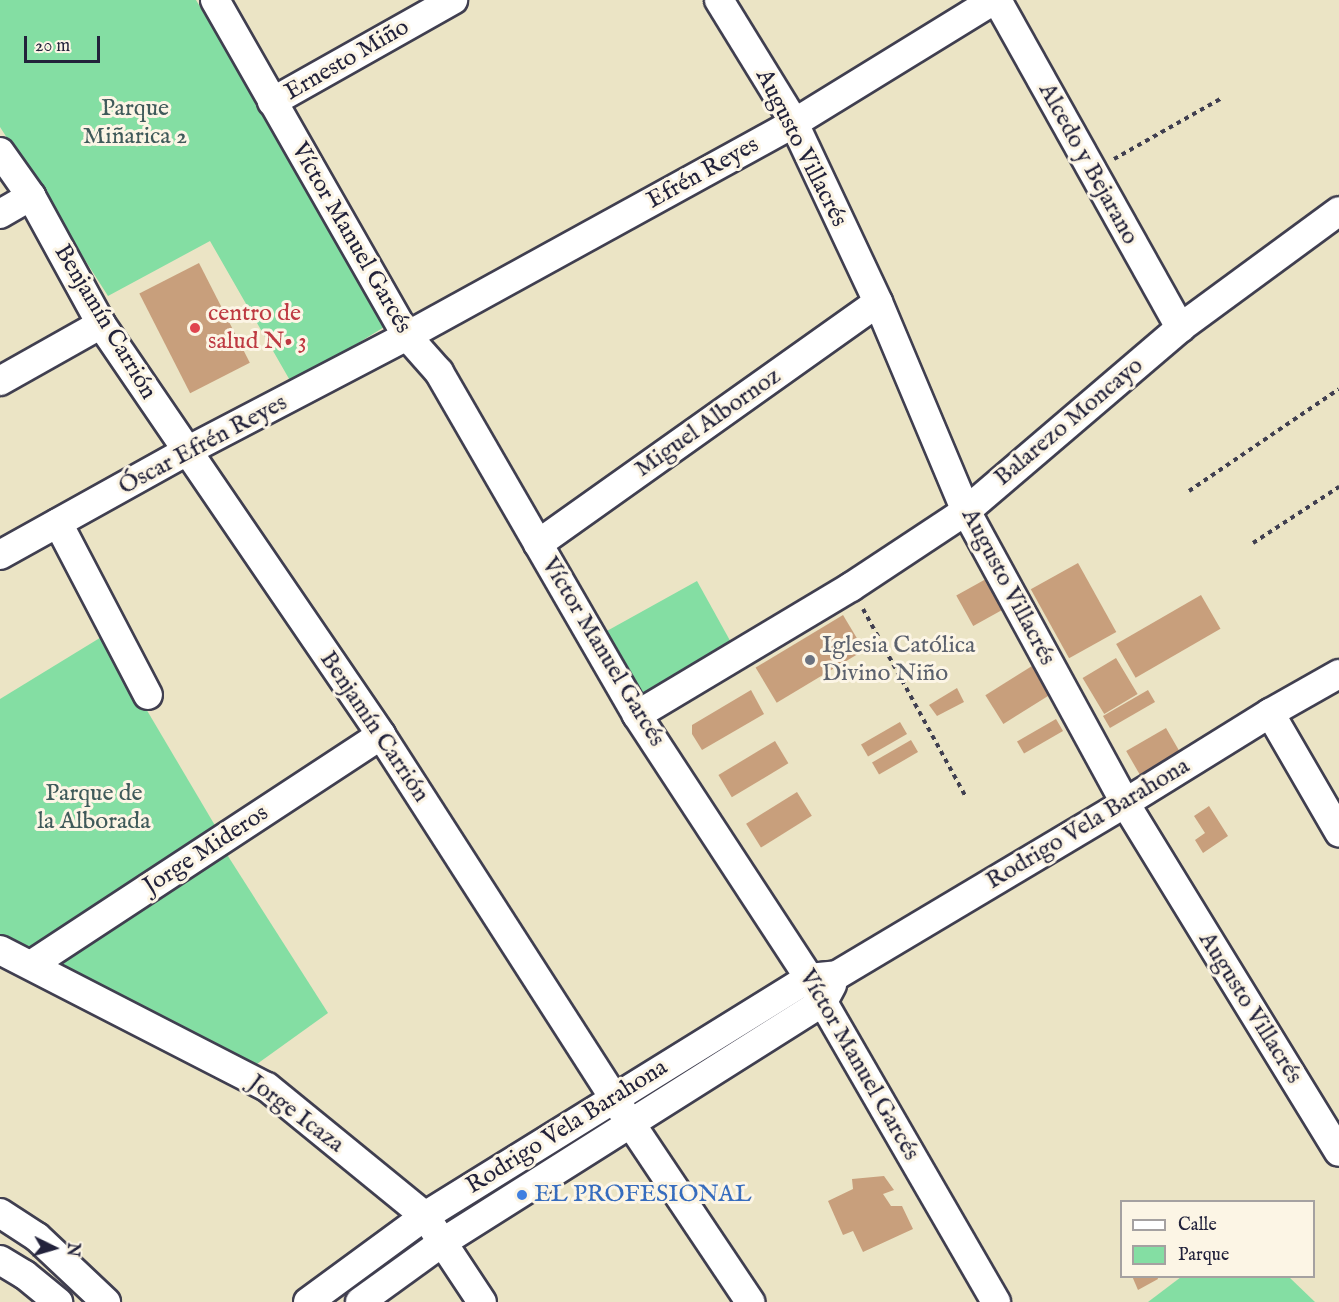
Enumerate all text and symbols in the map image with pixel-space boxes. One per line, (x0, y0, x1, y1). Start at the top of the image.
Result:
street label: Ernesto Miño (280, 13, 414, 107)
scale bar (27, 24, 104, 62)
text: 20 m (35, 35, 70, 58)
street label: Augusto Villacrés (749, 64, 853, 232)
street label: Alcedo y Bejarano (1032, 78, 1144, 250)
park label: Parque Miñarica 2 (83, 95, 187, 151)
street label: Efrén Reyes (642, 131, 764, 215)
street label: Víctor Manuel Garcés (285, 137, 417, 339)
street label: Benjamín Carrión (47, 239, 163, 405)
place label: centro de salud N• 3 (208, 300, 307, 356)
marker: centro de salud N• 3 (186, 319, 204, 337)
street label: Balarezo Moncayo (989, 352, 1149, 492)
street label: Miguel Albornoz (630, 362, 786, 484)
street label: Óscar Efrén Reyes (114, 389, 292, 501)
street label: Augusto Villacrés (955, 504, 1061, 670)
street label: Víctor Manuel Garcés (535, 552, 671, 752)
place label: Iglesia Católica Divino Niño (822, 632, 975, 688)
street label: Benjamín Carrión (313, 646, 435, 808)
marker: Iglesia Católica Divino Niño (803, 653, 817, 667)
street label: Rodrigo Vela Barahona (981, 752, 1195, 896)
park label: Parque de la Alborada (37, 780, 151, 836)
street label: Jorge Mideros (138, 799, 274, 901)
street label: Augusto Villacrés (1192, 927, 1308, 1089)
street label: Víctor Manuel Garcés (793, 964, 925, 1166)
street label: Rodrigo Vela Barahona (461, 1053, 673, 1201)
street label: Jorge Icaza (242, 1069, 350, 1159)
place label: EL PROFESIONAL (534, 1181, 752, 1209)
marker: EL PROFESIONAL (515, 1188, 529, 1202)
legend (1120, 1200, 1315, 1278)
text: Calle (1178, 1214, 1217, 1237)
north arrow (24, 1218, 84, 1278)
text: N (61, 1242, 82, 1257)
text: Parque (1178, 1244, 1229, 1267)

